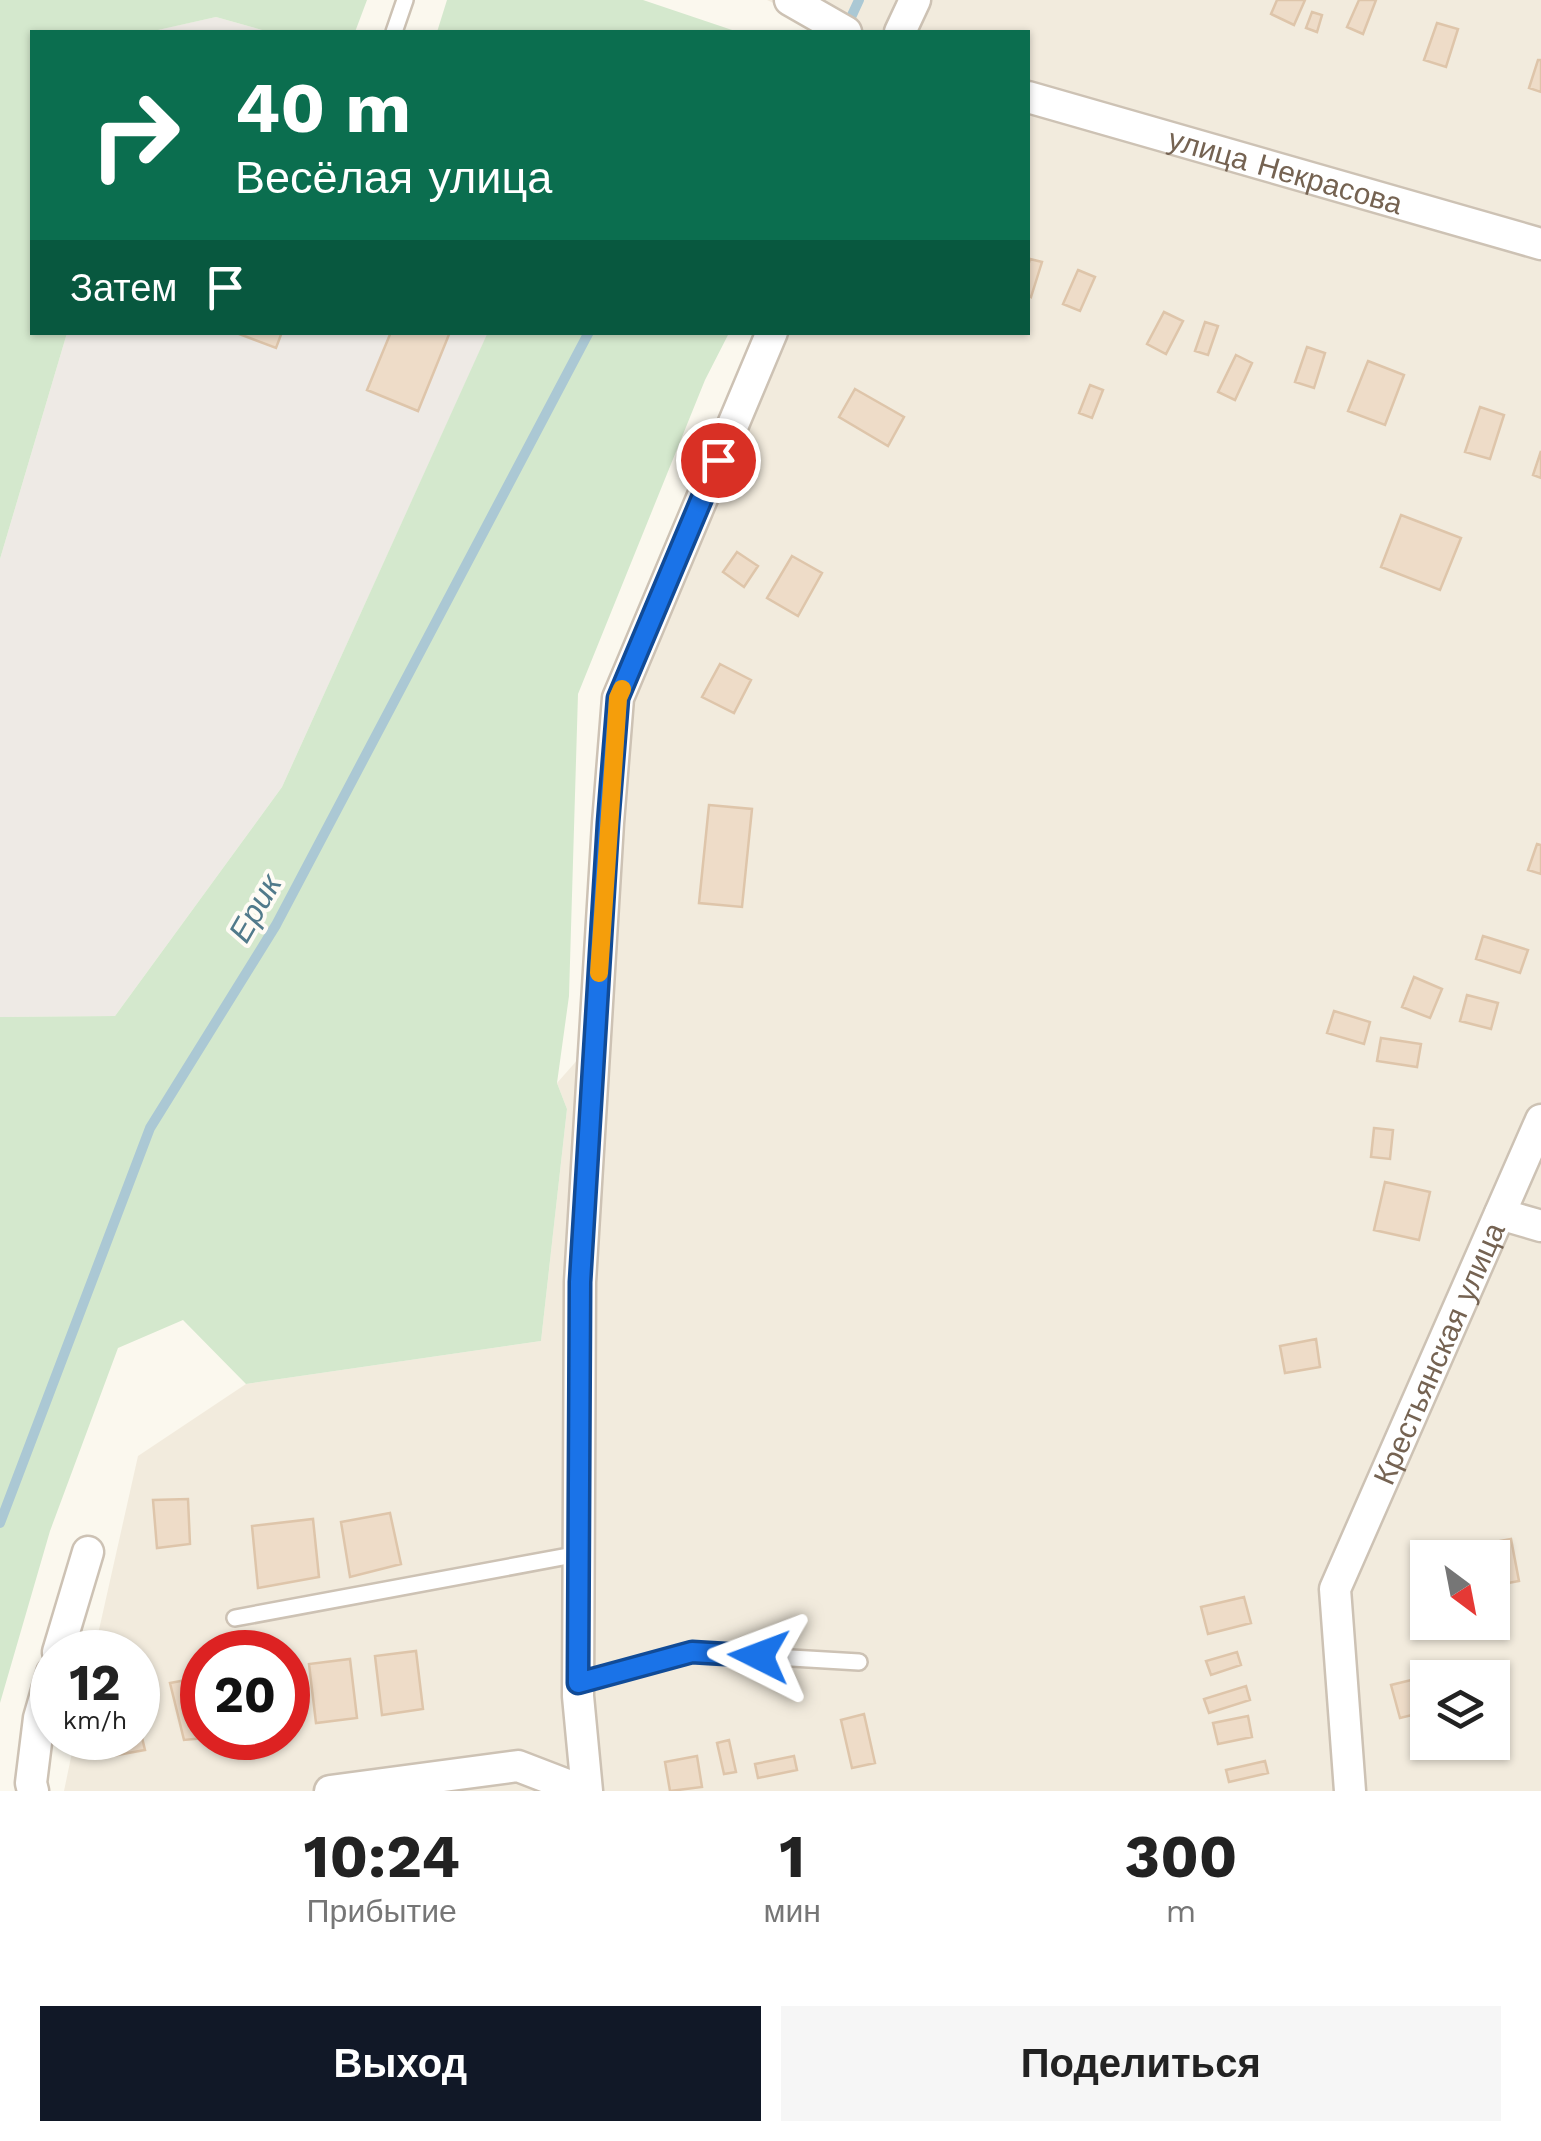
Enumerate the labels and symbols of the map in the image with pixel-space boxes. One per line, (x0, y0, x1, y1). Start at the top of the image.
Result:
street label: улица Некрасова (1165, 121, 1407, 221)
pin (676, 418, 761, 503)
water label: Ерик (221, 866, 290, 949)
street label: Крестьянская улица (1366, 1217, 1511, 1490)
north arrow (1410, 1540, 1510, 1640)
position arrow (707, 1604, 811, 1708)
speed limit sign: 20 (180, 1630, 310, 1760)

